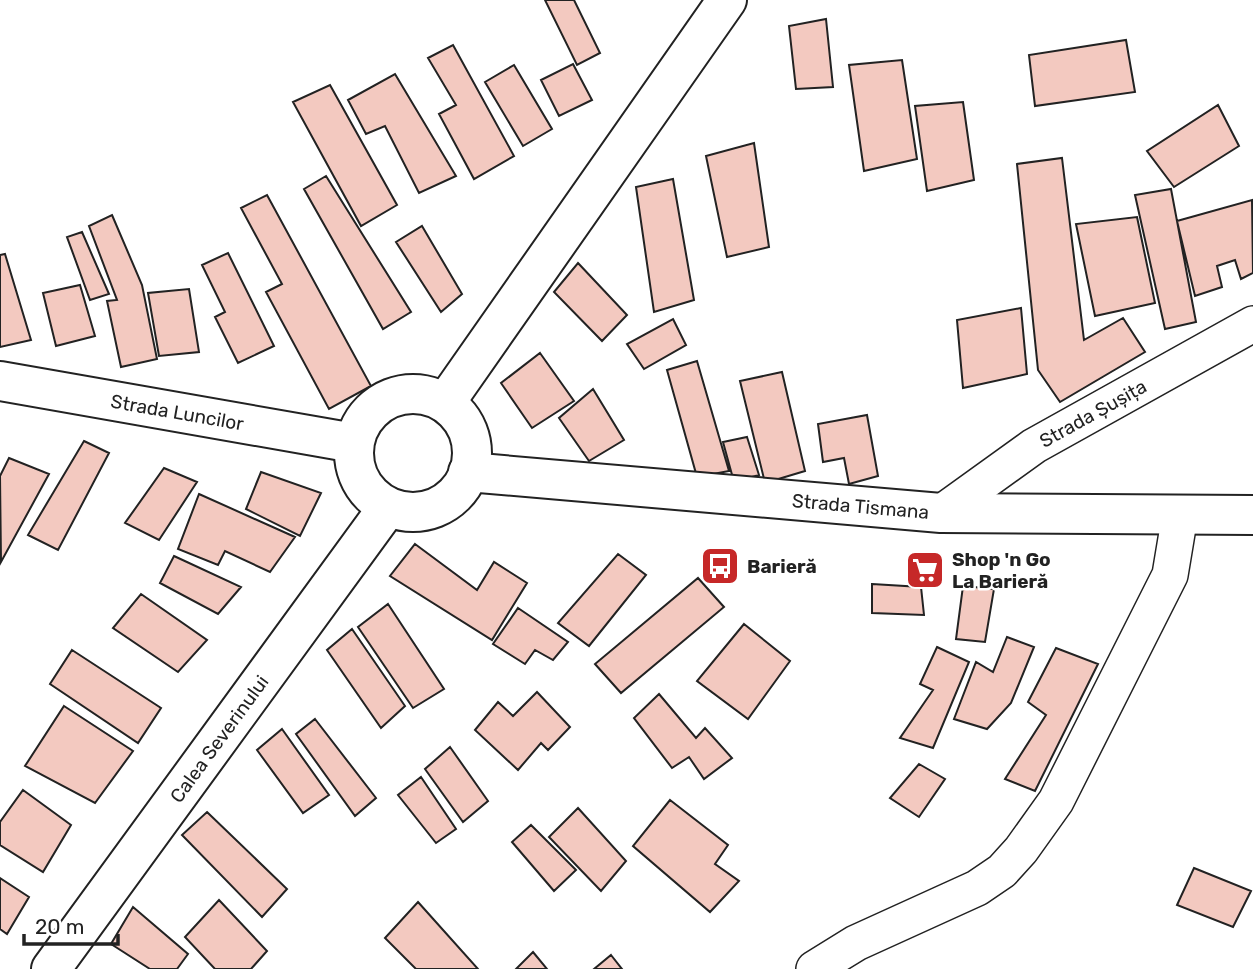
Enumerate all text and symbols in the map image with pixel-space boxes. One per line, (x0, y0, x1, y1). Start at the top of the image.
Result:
street label: Strada Șușița (1035, 374, 1150, 452)
street label: Strada Luncilor (109, 389, 246, 435)
street label: Strada Tismana (791, 489, 930, 523)
bus stop icon: Barieră (699, 545, 741, 587)
place label: Shop 'n Go La Barieră (952, 548, 1051, 593)
supermarket icon: Shop 'n Go La Barieră (904, 549, 946, 591)
place label: Barieră (747, 555, 817, 578)
street label: Calea Severinului (165, 671, 273, 807)
scale bar (24, 902, 119, 946)
text: 20 m (35, 914, 84, 939)

